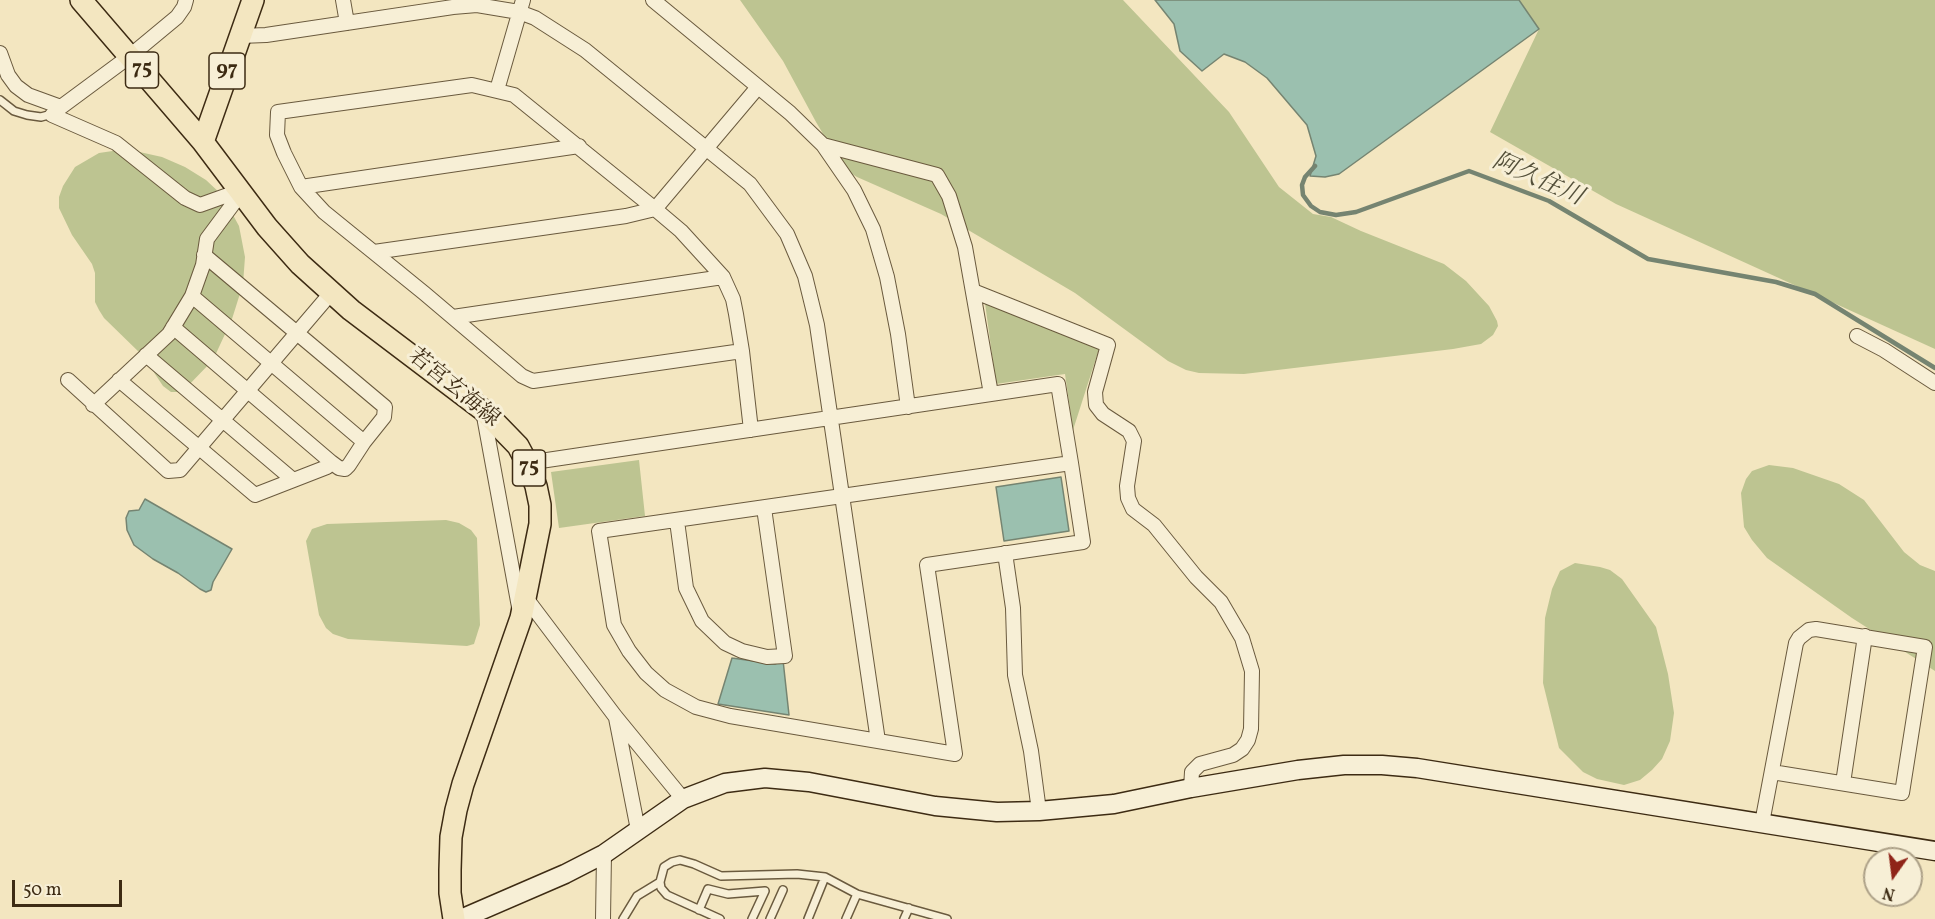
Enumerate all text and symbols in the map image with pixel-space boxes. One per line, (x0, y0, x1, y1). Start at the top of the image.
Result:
road number: 75 (126, 52, 158, 88)
road number: 97 (209, 53, 245, 89)
water label: 阿久住川 (1487, 148, 1587, 214)
street label: 若宮玄海線 (402, 344, 504, 434)
road number: 75 (512, 450, 546, 486)
north arrow (1863, 847, 1923, 907)
scale bar (15, 868, 124, 906)
text: 50 m (23, 878, 62, 903)
text: N (1881, 880, 1897, 905)

